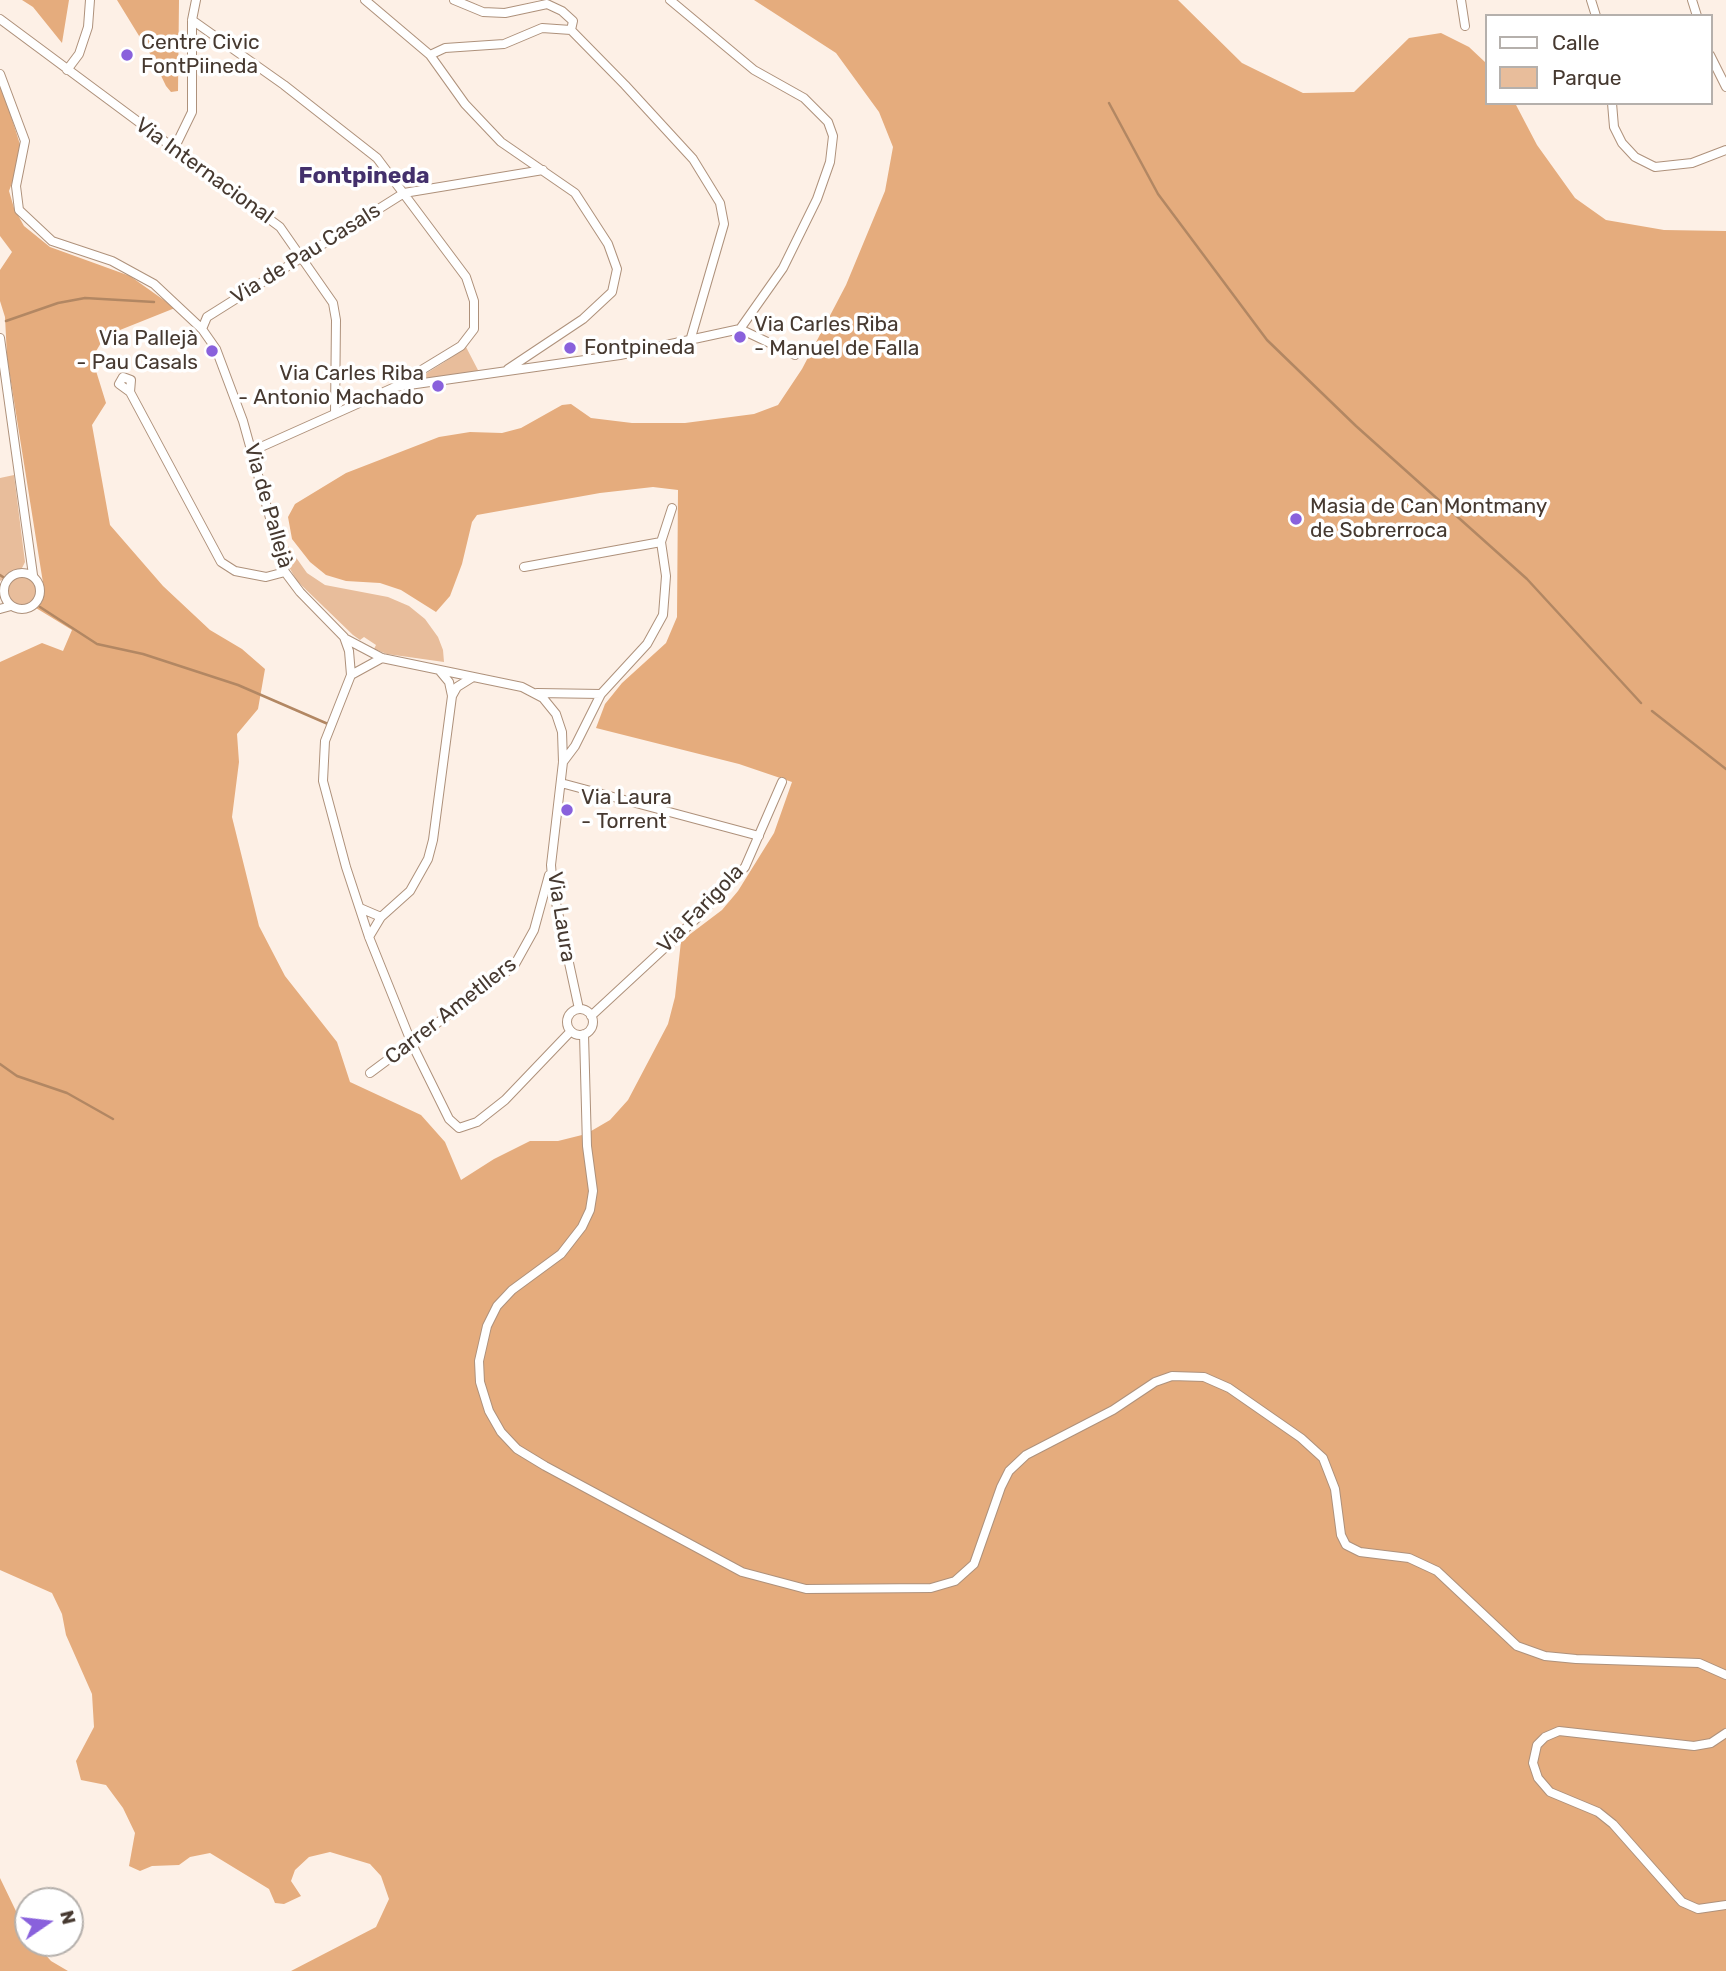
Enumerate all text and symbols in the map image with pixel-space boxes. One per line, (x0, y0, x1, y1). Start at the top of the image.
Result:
legend (1484, 14, 1712, 105)
place label: Centre Civic FontPiineda (141, 30, 260, 80)
text: Calle (1552, 30, 1600, 55)
marker: Centre Civic FontPiineda (119, 47, 135, 63)
text: Parque (1552, 65, 1622, 90)
street label: Via Internacional (130, 113, 278, 229)
district label: Fontpineda (298, 162, 430, 190)
street label: Via de Pau Casals (227, 198, 385, 310)
place label: Via Carles Riba - Manuel de Falla (754, 312, 919, 362)
place label: Via Pallejà - Pau Casals (76, 326, 198, 376)
marker: Via Carles Riba - Manuel de Falla (732, 329, 748, 345)
place label: Fontpineda (584, 335, 695, 361)
marker: Fontpineda (562, 340, 578, 356)
marker: Via Pallejà - Pau Casals (204, 343, 220, 359)
place label: Via Carles Riba - Antonio Machado (238, 361, 424, 411)
marker: Via Carles Riba - Antonio Machado (430, 378, 446, 394)
street label: Via de Pallejà (238, 441, 298, 571)
place label: Masia de Can Montmany de Sobrerroca (1310, 494, 1547, 544)
marker: Masia de Can Montmany de Sobrerroca (1288, 511, 1304, 527)
place label: Via Laura - Torrent (581, 785, 672, 835)
marker: Via Laura - Torrent (559, 802, 575, 818)
street label: Via Farigola (653, 860, 749, 958)
street label: Via Laura (541, 870, 581, 964)
street label: Carrer Ametllers (380, 952, 522, 1070)
north arrow (14, 1887, 84, 1957)
text: N (55, 1908, 81, 1927)

